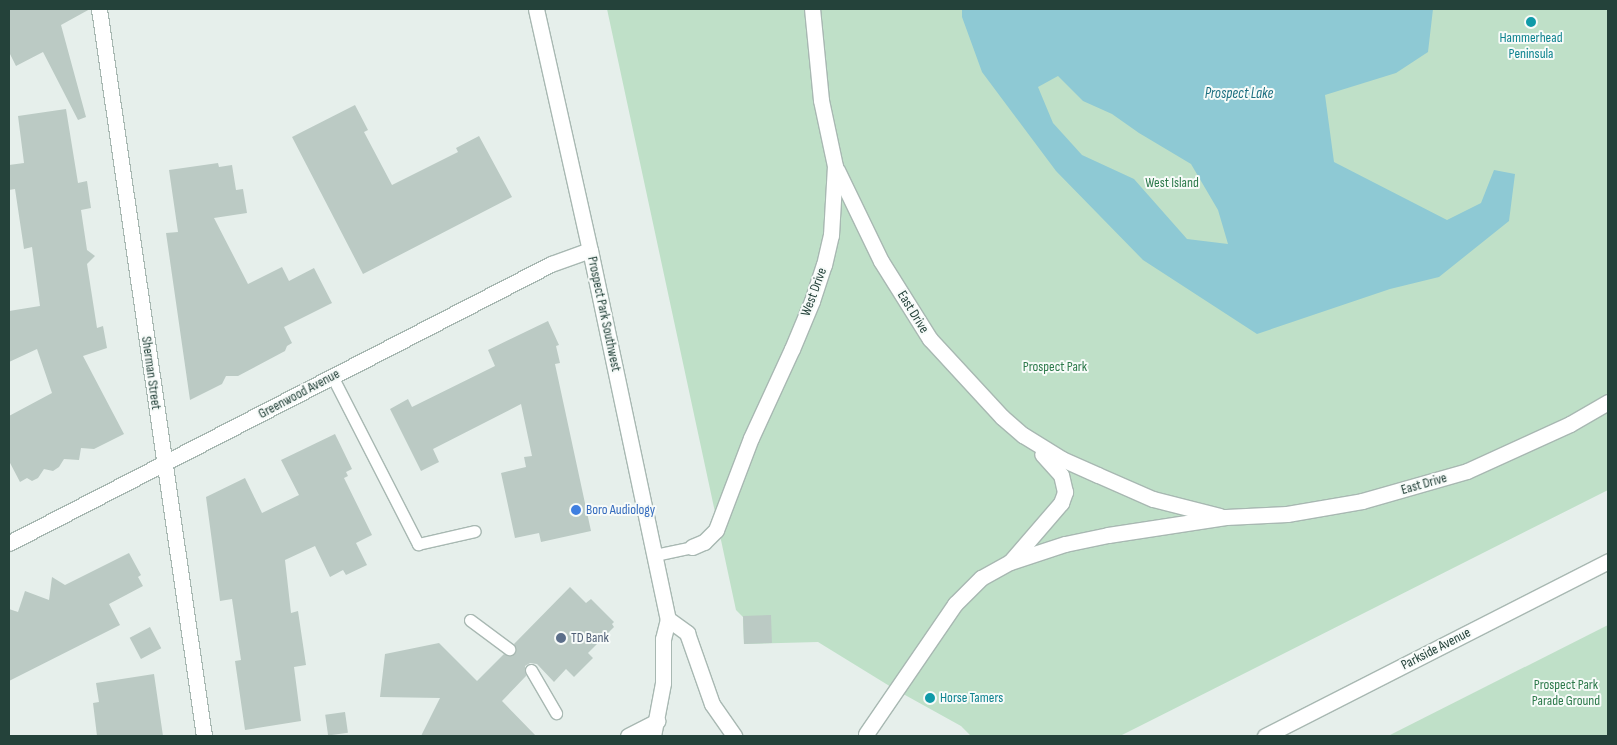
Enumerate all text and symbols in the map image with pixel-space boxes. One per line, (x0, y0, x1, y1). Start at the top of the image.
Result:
marker: Hammerhead Peninsula (1525, 16, 1537, 28)
place label: Hammerhead Peninsula (1500, 30, 1562, 62)
water label: Prospect Lake (1205, 85, 1273, 103)
park label: West Island (1145, 175, 1199, 191)
street label: Prospect Park Southwest (584, 255, 624, 373)
street label: West Drive (797, 265, 831, 319)
street label: East Drive (893, 288, 933, 336)
street label: Sherman Street (138, 335, 164, 411)
park label: Prospect Park (1023, 359, 1087, 375)
street label: Greenwood Avenue (255, 366, 343, 422)
street label: East Drive (1399, 469, 1449, 499)
place label: Boro Audiology (586, 502, 655, 518)
marker: Boro Audiology (570, 504, 582, 516)
street label: Parkside Avenue (1398, 624, 1474, 674)
place label: TD Bank (571, 630, 609, 646)
marker: TD Bank (555, 632, 567, 644)
park label: Prospect Park Parade Ground (1532, 677, 1600, 710)
place label: Horse Tamers (940, 690, 1003, 706)
marker: Horse Tamers (924, 692, 936, 704)

